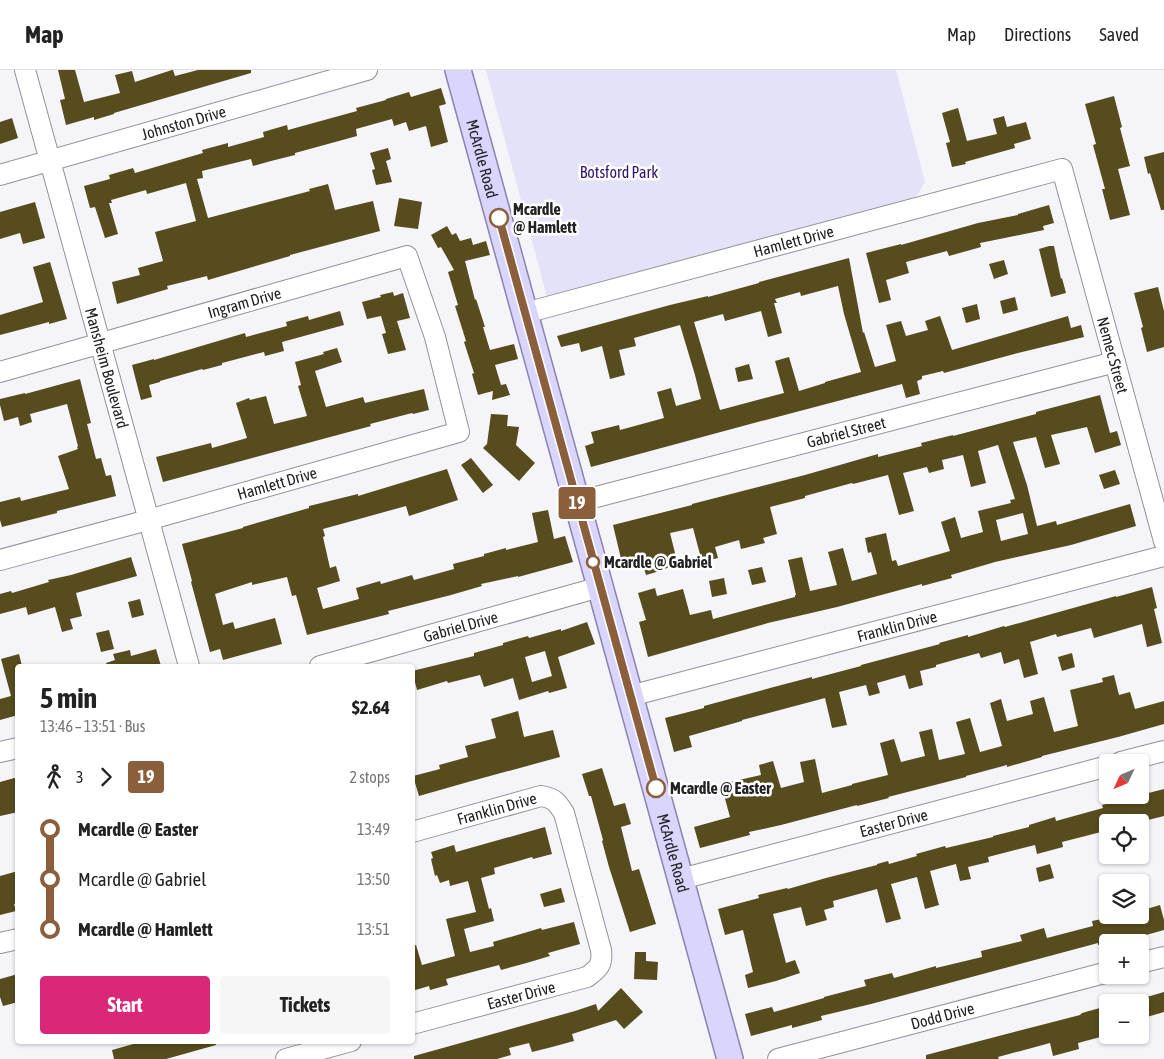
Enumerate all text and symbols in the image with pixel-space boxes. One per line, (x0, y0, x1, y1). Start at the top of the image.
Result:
text: Map (25, 21, 64, 48)
text: Map (947, 24, 976, 45)
text: Directions (1004, 24, 1071, 45)
text: Saved (1099, 24, 1139, 45)
street label: Johnston Drive (139, 102, 228, 143)
street label: McArdle Road (463, 117, 502, 200)
park label: Botsford Park (580, 163, 658, 181)
place label: Mcardle @ Hamlett (513, 200, 577, 236)
marker: Mcardle @ Hamlett (489, 208, 509, 228)
street label: Hamlett Drive (752, 222, 836, 260)
street label: Ingram Drive (206, 283, 283, 321)
street label: Mansheim Boulevard (82, 306, 132, 430)
street label: Nemec Street (1094, 315, 1132, 396)
street label: Gabriel Street (805, 413, 888, 451)
street label: Hamlett Drive (235, 463, 319, 503)
line badge: 19 (554, 487, 600, 519)
text: 19 (569, 492, 585, 513)
place label: Mcardle @ Gabriel (604, 553, 713, 571)
marker: Mcardle @ Gabriel (586, 555, 600, 569)
street label: Gabriel Drive (421, 607, 500, 645)
street label: Franklin Drive (855, 607, 939, 645)
text: 5 min (40, 682, 97, 714)
text: $2.64 (352, 696, 390, 718)
text: 13:46 – 13:51 · Bus (40, 717, 145, 735)
north arrow (1099, 754, 1149, 804)
map controls (1099, 754, 1149, 1044)
icon: walk (40, 763, 68, 791)
icon: forward (92, 763, 120, 791)
text: 19 (138, 766, 154, 787)
text: 3 (76, 768, 84, 786)
text: 2 stops (349, 768, 390, 786)
marker: Mcardle @ Easter (646, 778, 666, 798)
place label: Mcardle @ Easter (670, 779, 771, 797)
street label: Franklin Drive (455, 789, 539, 828)
street label: Easter Drive (858, 805, 930, 840)
street label: McArdle Road (654, 812, 693, 894)
button: locate (1099, 814, 1149, 864)
text: Mcardle @ Easter (78, 818, 198, 840)
text: 13:49 (357, 820, 390, 838)
text: Mcardle @ Gabriel (78, 868, 206, 890)
text: 13:50 (357, 870, 390, 888)
button: layers (1099, 874, 1149, 924)
text: Mcardle @ Hamlett (78, 918, 213, 940)
text: 13:51 (357, 920, 390, 938)
button: + (1099, 934, 1149, 984)
button: Start (40, 976, 210, 1034)
button: Tickets (220, 976, 390, 1034)
street label: Easter Drive (485, 977, 557, 1013)
button: − (1099, 994, 1149, 1044)
street label: Dodd Drive (909, 999, 976, 1033)

